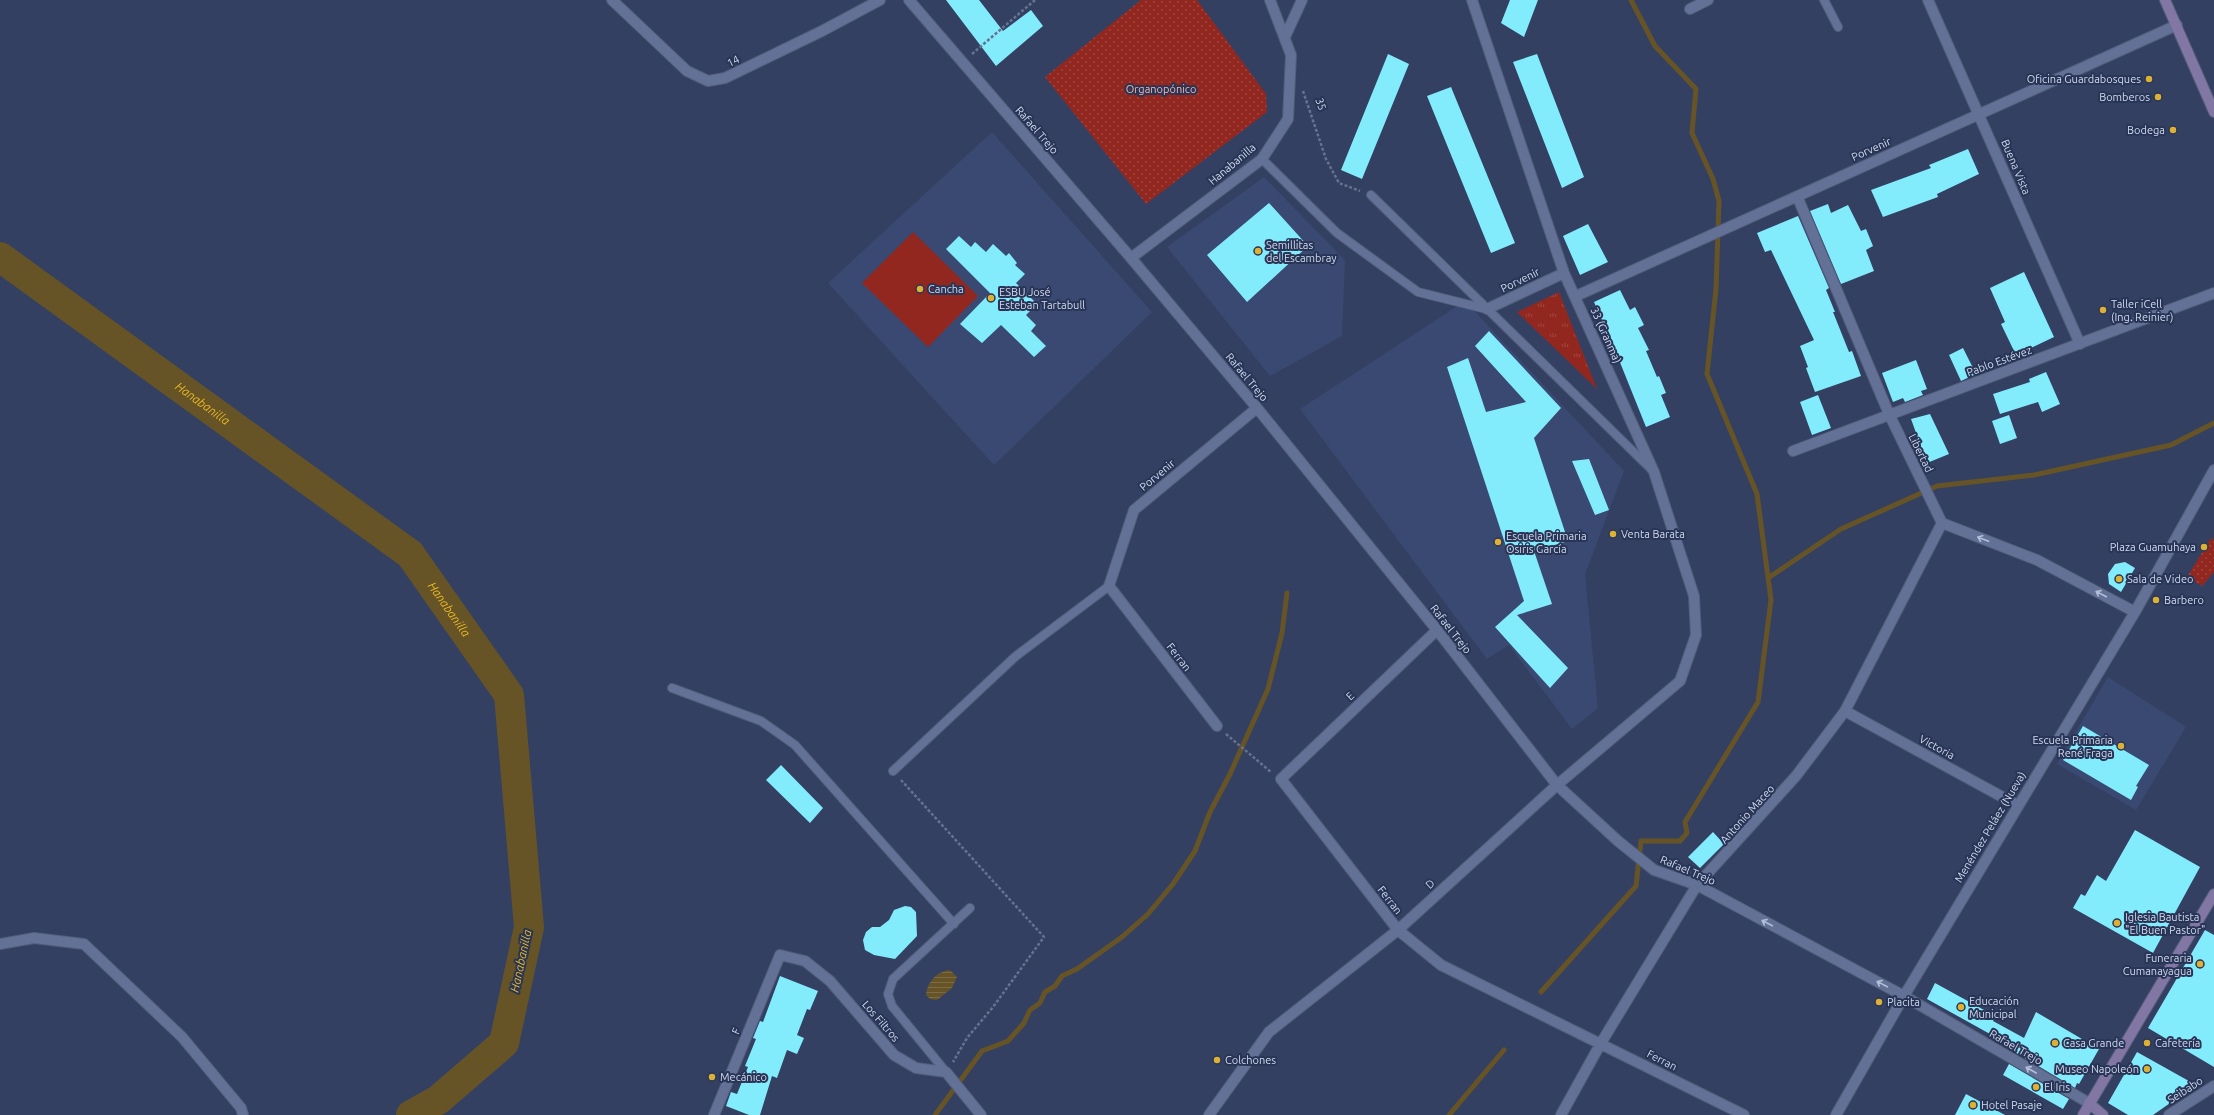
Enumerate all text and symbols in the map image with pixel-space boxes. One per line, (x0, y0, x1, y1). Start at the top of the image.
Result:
street label: 14 (725, 53, 741, 69)
place label: Oficina Guardabosques (2027, 73, 2141, 85)
marker: Oficina Guardabosques (2144, 74, 2154, 84)
park label: Organopónico (1126, 83, 1196, 95)
place label: Bomberos (2099, 91, 2150, 103)
marker: Bomberos (2153, 92, 2163, 102)
street label: 35 (1313, 96, 1329, 112)
street label: Rafael Trejo (1013, 104, 1061, 156)
place label: Bodega (2127, 124, 2165, 136)
marker: Bodega (2168, 125, 2178, 135)
street label: Porvenir (1849, 135, 1893, 163)
street label: Buena Vista (1999, 138, 2033, 196)
street label: Hanabanilla (1206, 141, 1258, 187)
place label: Semillitas del Escambray (1266, 239, 1337, 264)
marker: Semillitas del Escambray (1253, 246, 1263, 256)
street label: Porvenir (1499, 265, 1542, 295)
place label: Cancha (928, 283, 964, 295)
marker: Cancha (915, 284, 925, 294)
place label: ESBU José Esteban Tartabull (999, 286, 1085, 311)
marker: ESBU José Esteban Tartabull (986, 293, 996, 303)
place label: Taller iCell (Ing. Reinier) (2111, 298, 2173, 324)
street label: 33 (Granma) (1587, 305, 1624, 365)
marker: Taller iCell (Ing. Reinier) (2098, 305, 2108, 315)
street label: Pablo Estévez (1965, 344, 2033, 378)
street label: Rafael Trejo (1223, 351, 1271, 403)
water label: Hanabanilla (173, 379, 233, 427)
street label: Libertad (1907, 432, 1935, 474)
street label: Porvenir (1137, 456, 1178, 493)
place label: Venta Barata (1621, 528, 1685, 540)
marker: Venta Barata (1608, 529, 1618, 539)
place label: Escuela Primaria Osiris García (1506, 530, 1587, 555)
one-way arrow (1977, 535, 1989, 543)
marker: Escuela Primaria Osiris García (1493, 537, 1503, 547)
place label: Plaza Guamuhaya (2110, 541, 2196, 553)
marker: Plaza Guamuhaya (2199, 542, 2209, 552)
place label: Sala de Video (2127, 573, 2193, 585)
marker: Sala de Video (2114, 574, 2124, 584)
water label: Hanabanilla (426, 579, 473, 639)
one-way arrow (2095, 589, 2107, 597)
place label: Barbero (2164, 594, 2204, 606)
marker: Barbero (2151, 595, 2161, 605)
street label: Rafael Trejo (1428, 602, 1474, 656)
street label: Ferran (1164, 641, 1194, 673)
street label: E (1344, 690, 1356, 702)
street label: Victoria (1917, 732, 1957, 762)
place label: Escuela Primaria René Fraga (2032, 734, 2113, 759)
marker: Escuela Primaria René Fraga (2116, 741, 2126, 751)
street label: Menéndez Peláez (Nueva) (1952, 769, 2029, 885)
street label: Antonio Maceo (1717, 782, 1777, 846)
street label: Rafael Trejo (1659, 853, 1717, 887)
street label: D (1423, 877, 1437, 891)
street label: Ferran (1375, 884, 1405, 916)
place label: Iglesia Bautista "El Buen Pastor" (2125, 911, 2205, 936)
one-way arrow (1761, 918, 1773, 926)
marker: Iglesia Bautista "El Buen Pastor" (2112, 918, 2122, 928)
water label: Hanabanilla (508, 928, 534, 993)
place label: Funeraria Cumanayagua (2123, 952, 2192, 977)
marker: Funeraria Cumanayagua (2195, 959, 2205, 969)
one-way arrow (1876, 980, 1888, 987)
place label: Educación Municipal (1969, 995, 2019, 1020)
place label: Placita (1887, 996, 1920, 1008)
marker: Placita (1874, 997, 1884, 1007)
street label: Los Filtros (860, 998, 902, 1044)
marker: Educación Municipal (1956, 1002, 1966, 1012)
street label: F (729, 1026, 743, 1036)
street label: Rafael Trejo (1988, 1027, 2044, 1067)
place label: Casa Grande (2063, 1037, 2124, 1049)
place label: Cafetería (2155, 1037, 2201, 1049)
marker: Casa Grande (2050, 1038, 2060, 1048)
marker: Cafetería (2142, 1038, 2152, 1048)
street label: Ferran (1645, 1047, 1679, 1073)
place label: Colchones (1225, 1054, 1276, 1066)
marker: Colchones (1212, 1055, 1222, 1065)
place label: Museo Napoleón (2055, 1063, 2139, 1075)
marker: Museo Napoleón (2142, 1064, 2152, 1074)
one-way arrow (2025, 1065, 2037, 1073)
place label: Mecánico (720, 1071, 767, 1083)
marker: Mecánico (707, 1072, 717, 1082)
street label: Seibabo (2165, 1074, 2205, 1106)
place label: El Iris (2044, 1081, 2070, 1093)
marker: El Iris (2031, 1082, 2041, 1092)
place label: Hotel Pasaje (1981, 1099, 2042, 1111)
marker: Hotel Pasaje (1968, 1100, 1978, 1110)

